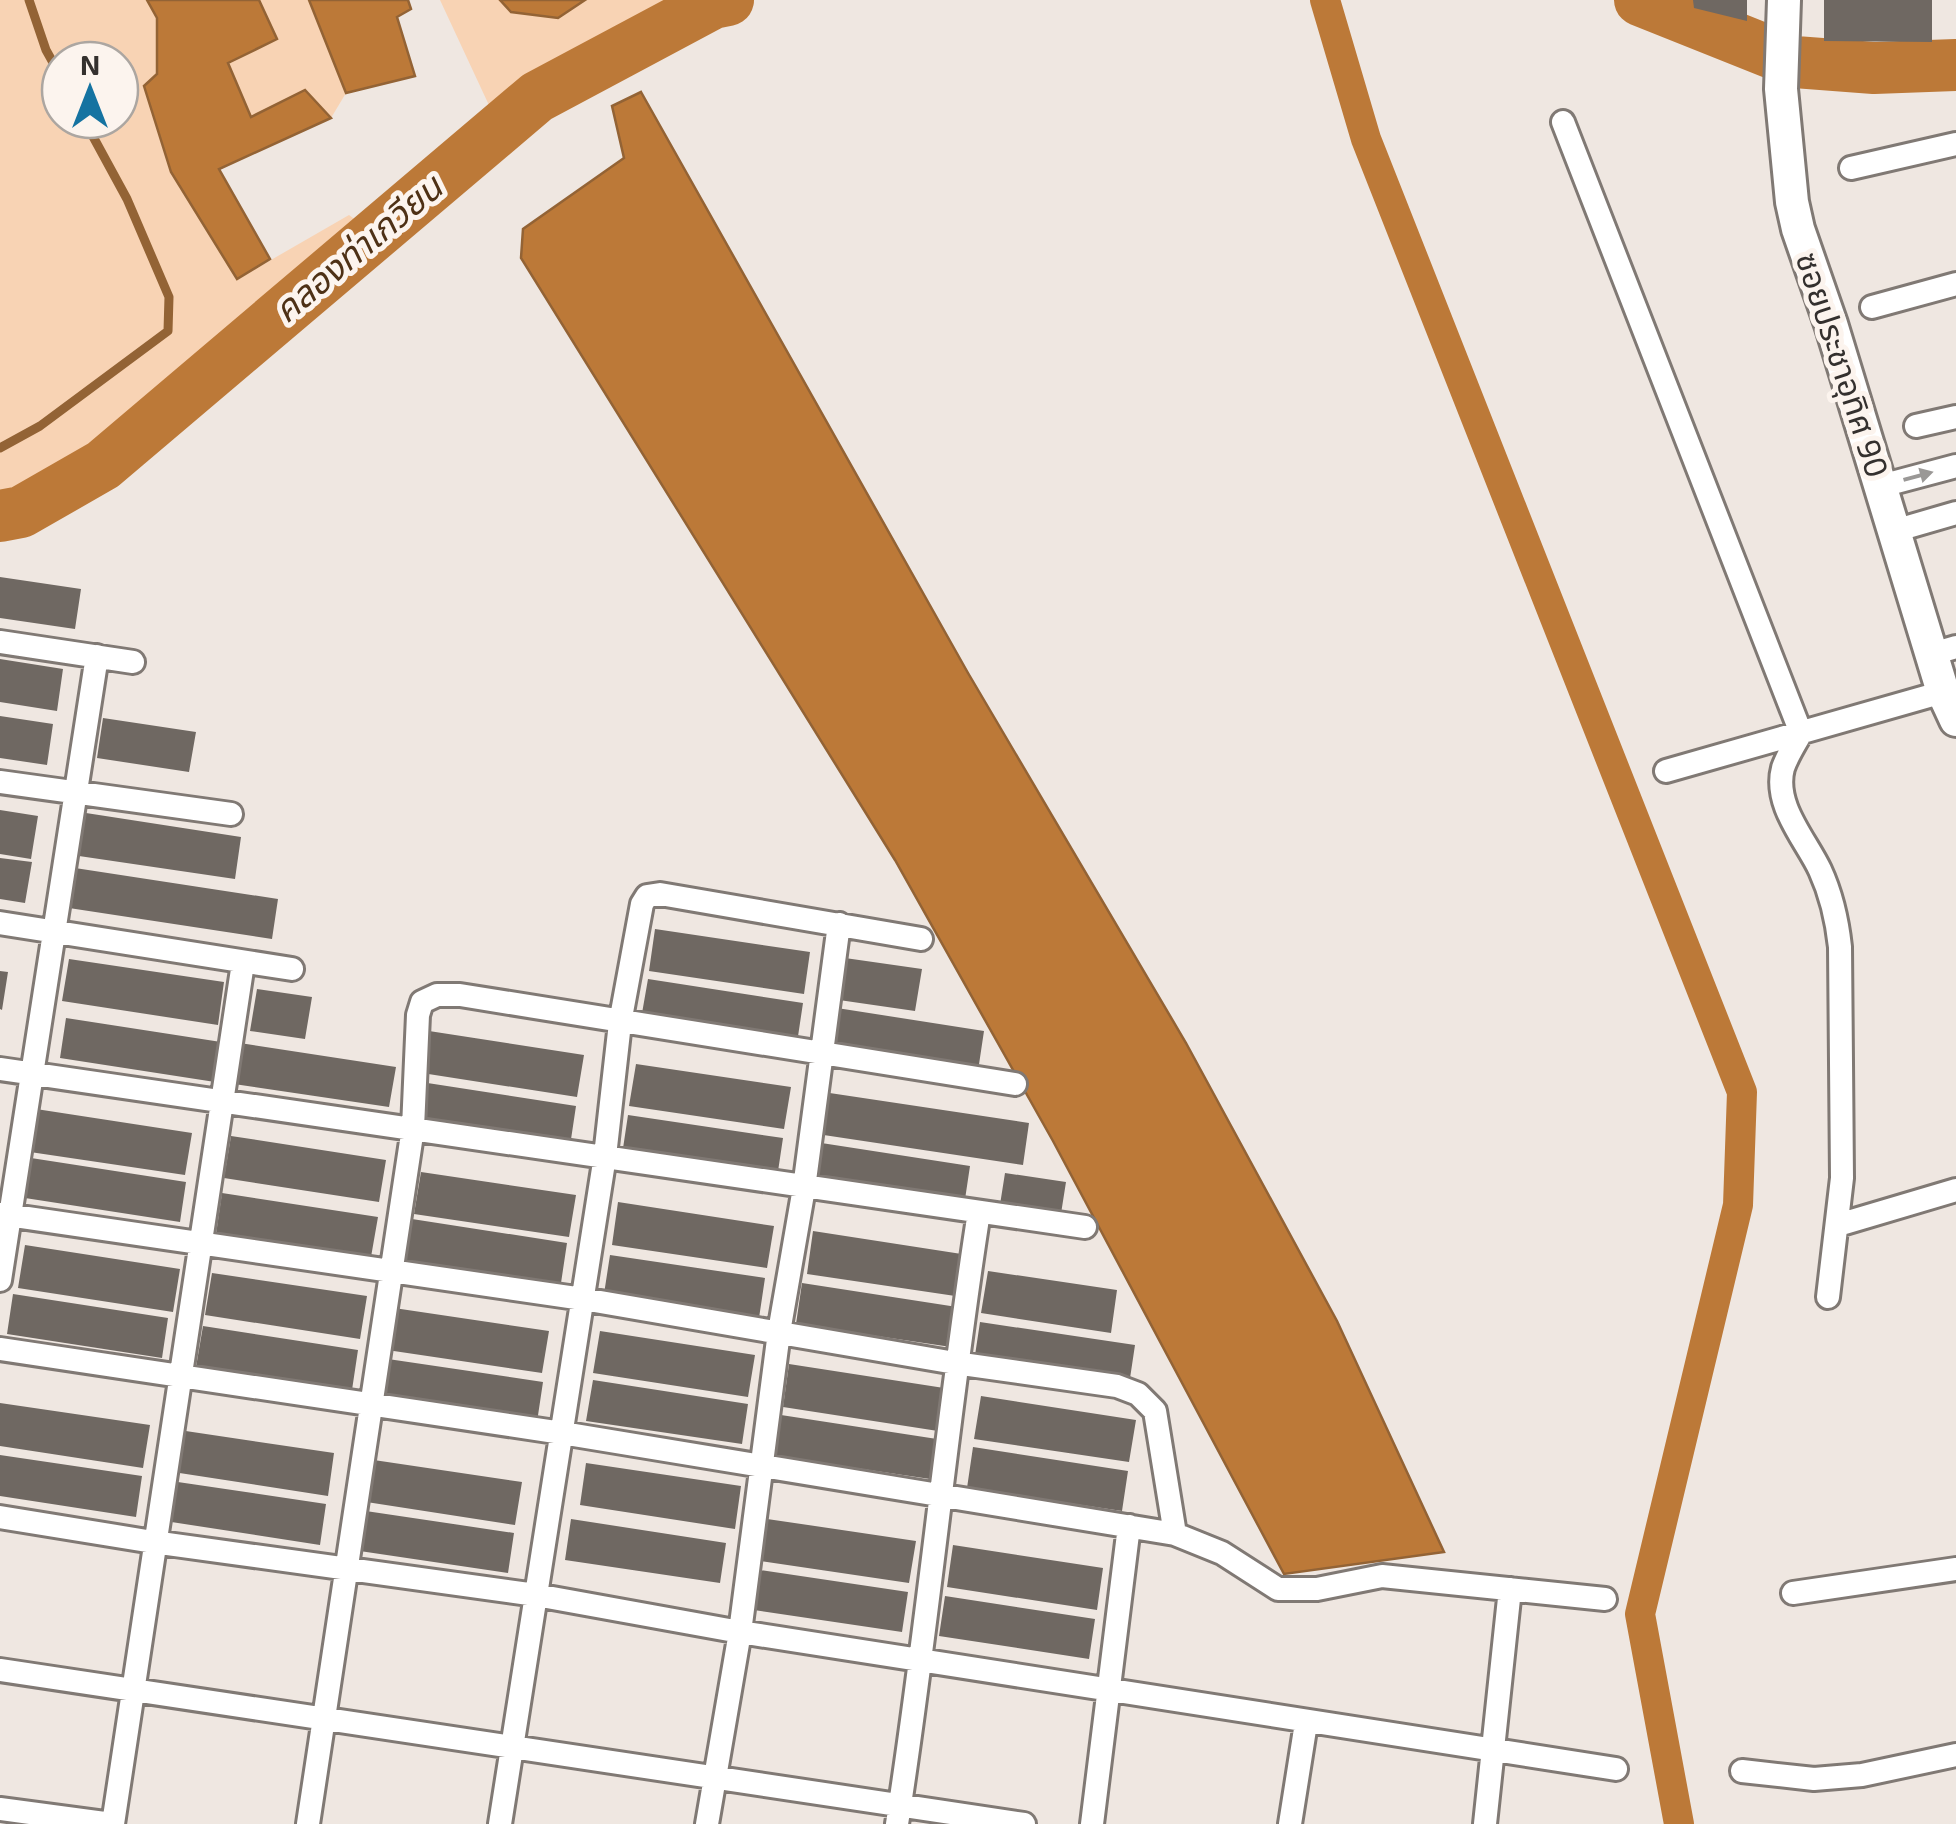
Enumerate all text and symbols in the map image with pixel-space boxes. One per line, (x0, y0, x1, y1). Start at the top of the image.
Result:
north arrow (40, 40, 140, 140)
text: N (80, 47, 100, 81)
water label: คลองท่าเกวียน (264, 163, 451, 330)
street label: ซอยประชาอุทิศ 90 (1788, 247, 1898, 482)
one-way arrow (1903, 467, 1934, 483)

